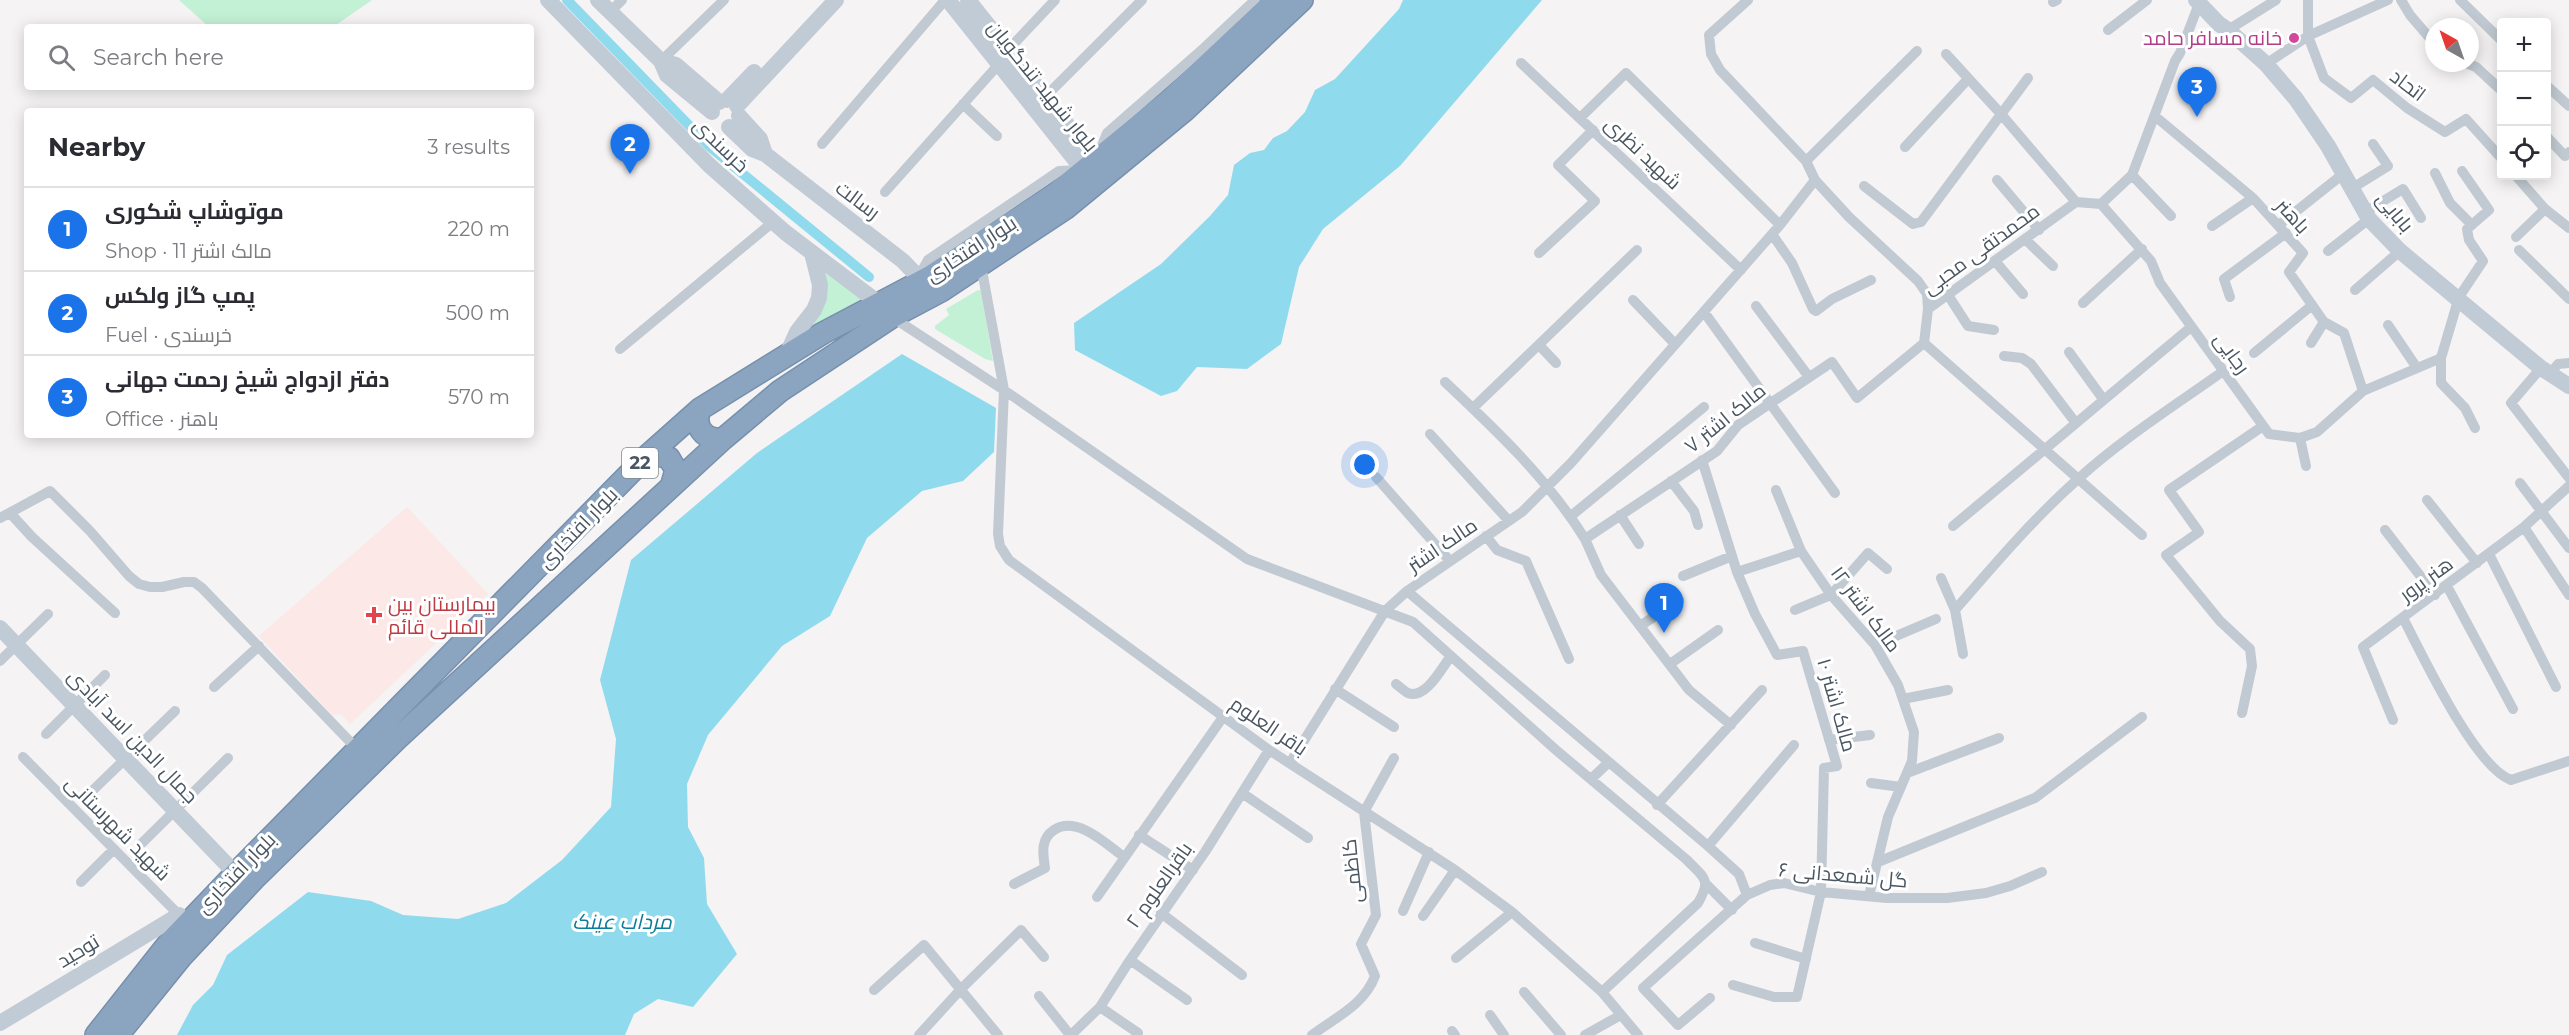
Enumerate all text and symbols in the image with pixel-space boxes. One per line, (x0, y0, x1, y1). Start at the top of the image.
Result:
street label: بلوار شهید تندگویان (982, 15, 1103, 157)
north arrow (2425, 18, 2479, 72)
map controls (2497, 18, 2551, 180)
button: + (2497, 18, 2551, 72)
search box (24, 24, 534, 90)
place label: خانه مسافر حامد (2143, 26, 2282, 50)
marker: خانه مسافر حامد (2287, 31, 2301, 45)
icon: search (45, 41, 78, 74)
text: Search here (93, 44, 224, 71)
street label: اتحاد (2385, 64, 2431, 106)
pin: 3 (2178, 68, 2216, 117)
button: − (2497, 72, 2551, 126)
street label: شهید نظری (1599, 112, 1686, 195)
street label: خرسندی (687, 113, 754, 178)
pin: 2 (610, 124, 650, 174)
button: locate (2497, 126, 2551, 180)
text: Nearby (48, 131, 145, 163)
text: 3 results (427, 135, 510, 159)
street label: رسالت (831, 176, 885, 224)
street label: بابایی (2370, 187, 2419, 238)
street label: باهنر (2270, 193, 2315, 239)
text: موتوشاپ شکوری (105, 198, 284, 225)
street label: محمدتقی محبی (1918, 199, 2045, 300)
street label: بلوار افتخاری (921, 211, 1021, 288)
text: 1 (64, 217, 71, 241)
text: 220 m (448, 217, 510, 241)
text: Shop · مالک اشتر 11 (105, 239, 272, 263)
text: پمپ گاز ولکس (105, 282, 255, 309)
text: 2 (62, 301, 73, 325)
text: 500 m (446, 301, 510, 325)
text: Fuel · خرسندی (105, 323, 232, 347)
street label: رجایی (2208, 328, 2255, 379)
text: دفتر ازدواج شیخ رحمت جهانی (105, 366, 389, 393)
street label: مالک اشتر ۷ (1680, 378, 1770, 458)
text: 3 (62, 385, 73, 409)
text: 570 m (448, 385, 510, 409)
text: Office · باهنر (105, 407, 218, 431)
road number: 22 (622, 448, 658, 478)
your location (1350, 450, 1379, 479)
street label: بلوار افتخاری (533, 482, 623, 574)
street label: مالک اشتر (1401, 513, 1482, 578)
street label: هنر پرور (2394, 551, 2458, 608)
street label: مالک اشتر ۱۲ (1826, 561, 1906, 657)
pin: 1 (1644, 584, 1684, 633)
place label: بیمارستان بین المللی قائم (388, 592, 496, 641)
marker: بیمارستان بین المللی قائم (365, 606, 383, 624)
street label: مالک اشتر ۱۰ (1812, 656, 1862, 754)
street label: جمال الدین اسد آبادی (62, 664, 203, 809)
street label: باقر العلوم (1225, 691, 1312, 762)
street label: شهید شهرستانی (60, 770, 176, 886)
street label: بلوار افتخاری (191, 827, 281, 919)
street label: باقرالعلوم ۲ (1121, 838, 1199, 934)
street label: کاظمی (1337, 838, 1368, 904)
street label: گل شمعدانی ۶ (1777, 857, 1908, 894)
water label: مرداب عینک (572, 909, 672, 934)
street label: توحید (53, 929, 104, 973)

